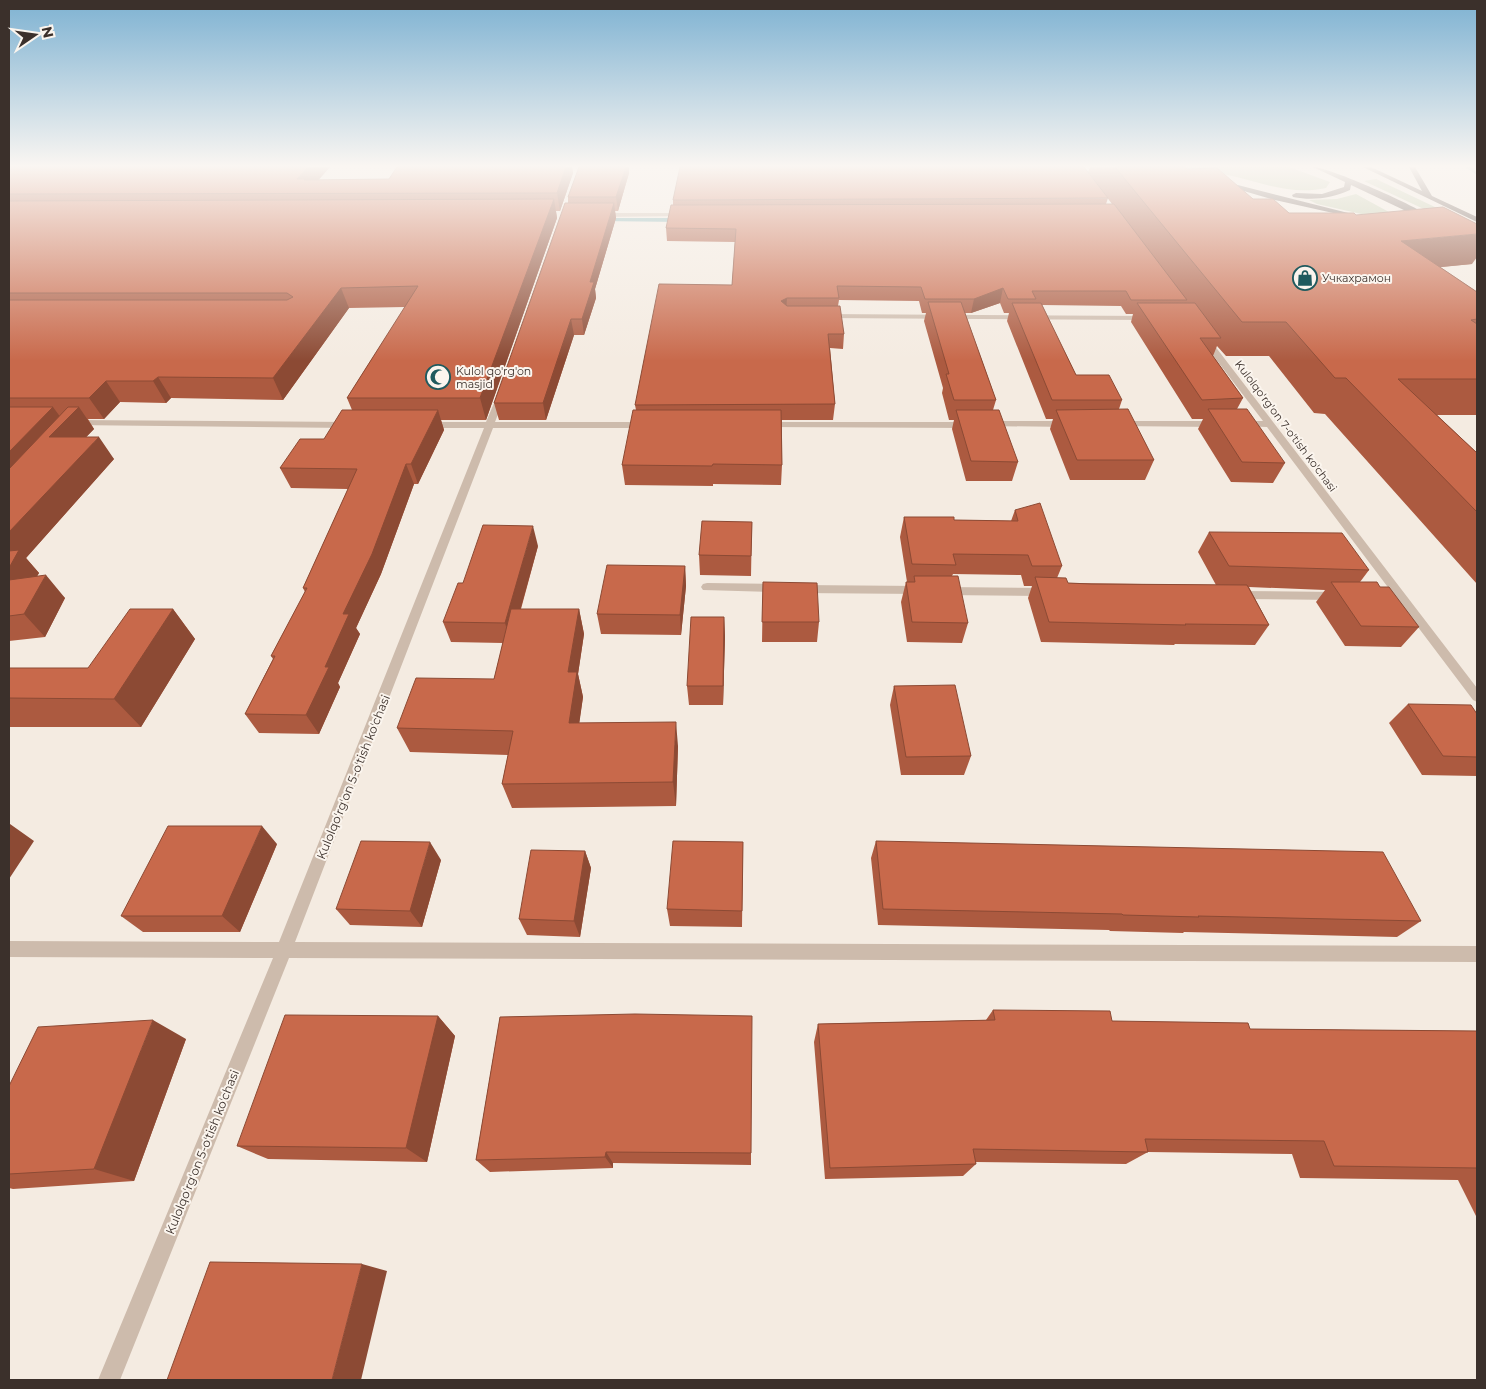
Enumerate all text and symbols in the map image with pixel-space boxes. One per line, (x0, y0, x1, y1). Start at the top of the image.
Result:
north arrow (10, 10, 60, 60)
text: N (38, 25, 58, 40)
shop icon: Учкахрамон (1292, 265, 1318, 291)
place label: Учкахрамон (1322, 271, 1391, 285)
street label: Kulolqo'rg'on 7-o'tish ko'chasi (1232, 357, 1340, 495)
mosque icon: Kulol qo'rg'on masjid (425, 364, 451, 390)
place label: Kulol qo'rg'on masjid (456, 364, 531, 391)
street label: Kulolqo'rg'on 5-o'tish ko'chasi (313, 693, 393, 861)
street label: Kulolqo'rg'on 5-o'tish ko'chasi (162, 1068, 242, 1236)

